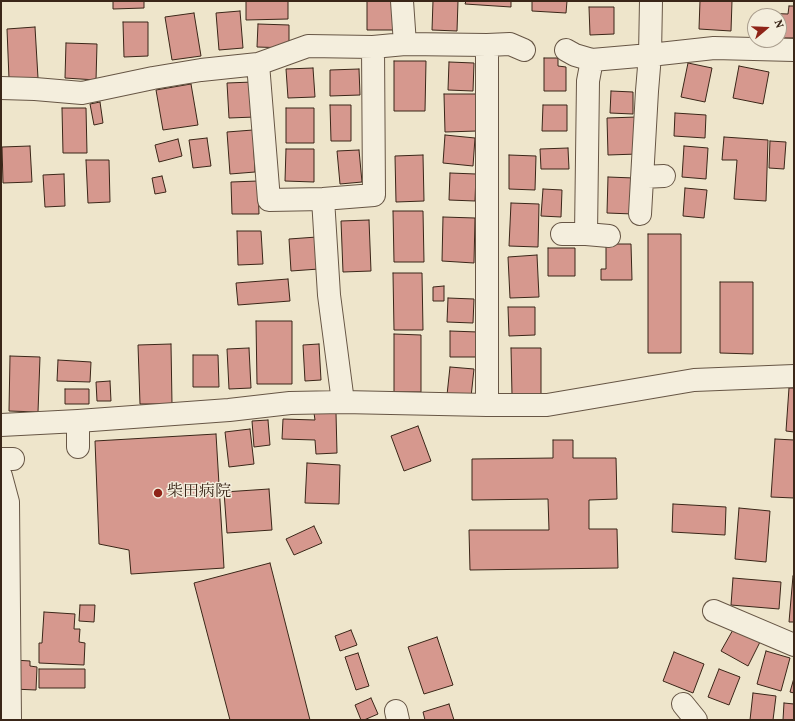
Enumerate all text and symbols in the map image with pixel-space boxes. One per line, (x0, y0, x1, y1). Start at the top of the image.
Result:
north arrow (747, 8, 787, 48)
text: N (769, 18, 786, 30)
place label: 柴田病院 (167, 483, 231, 503)
marker: 柴田病院 (152, 487, 164, 499)

